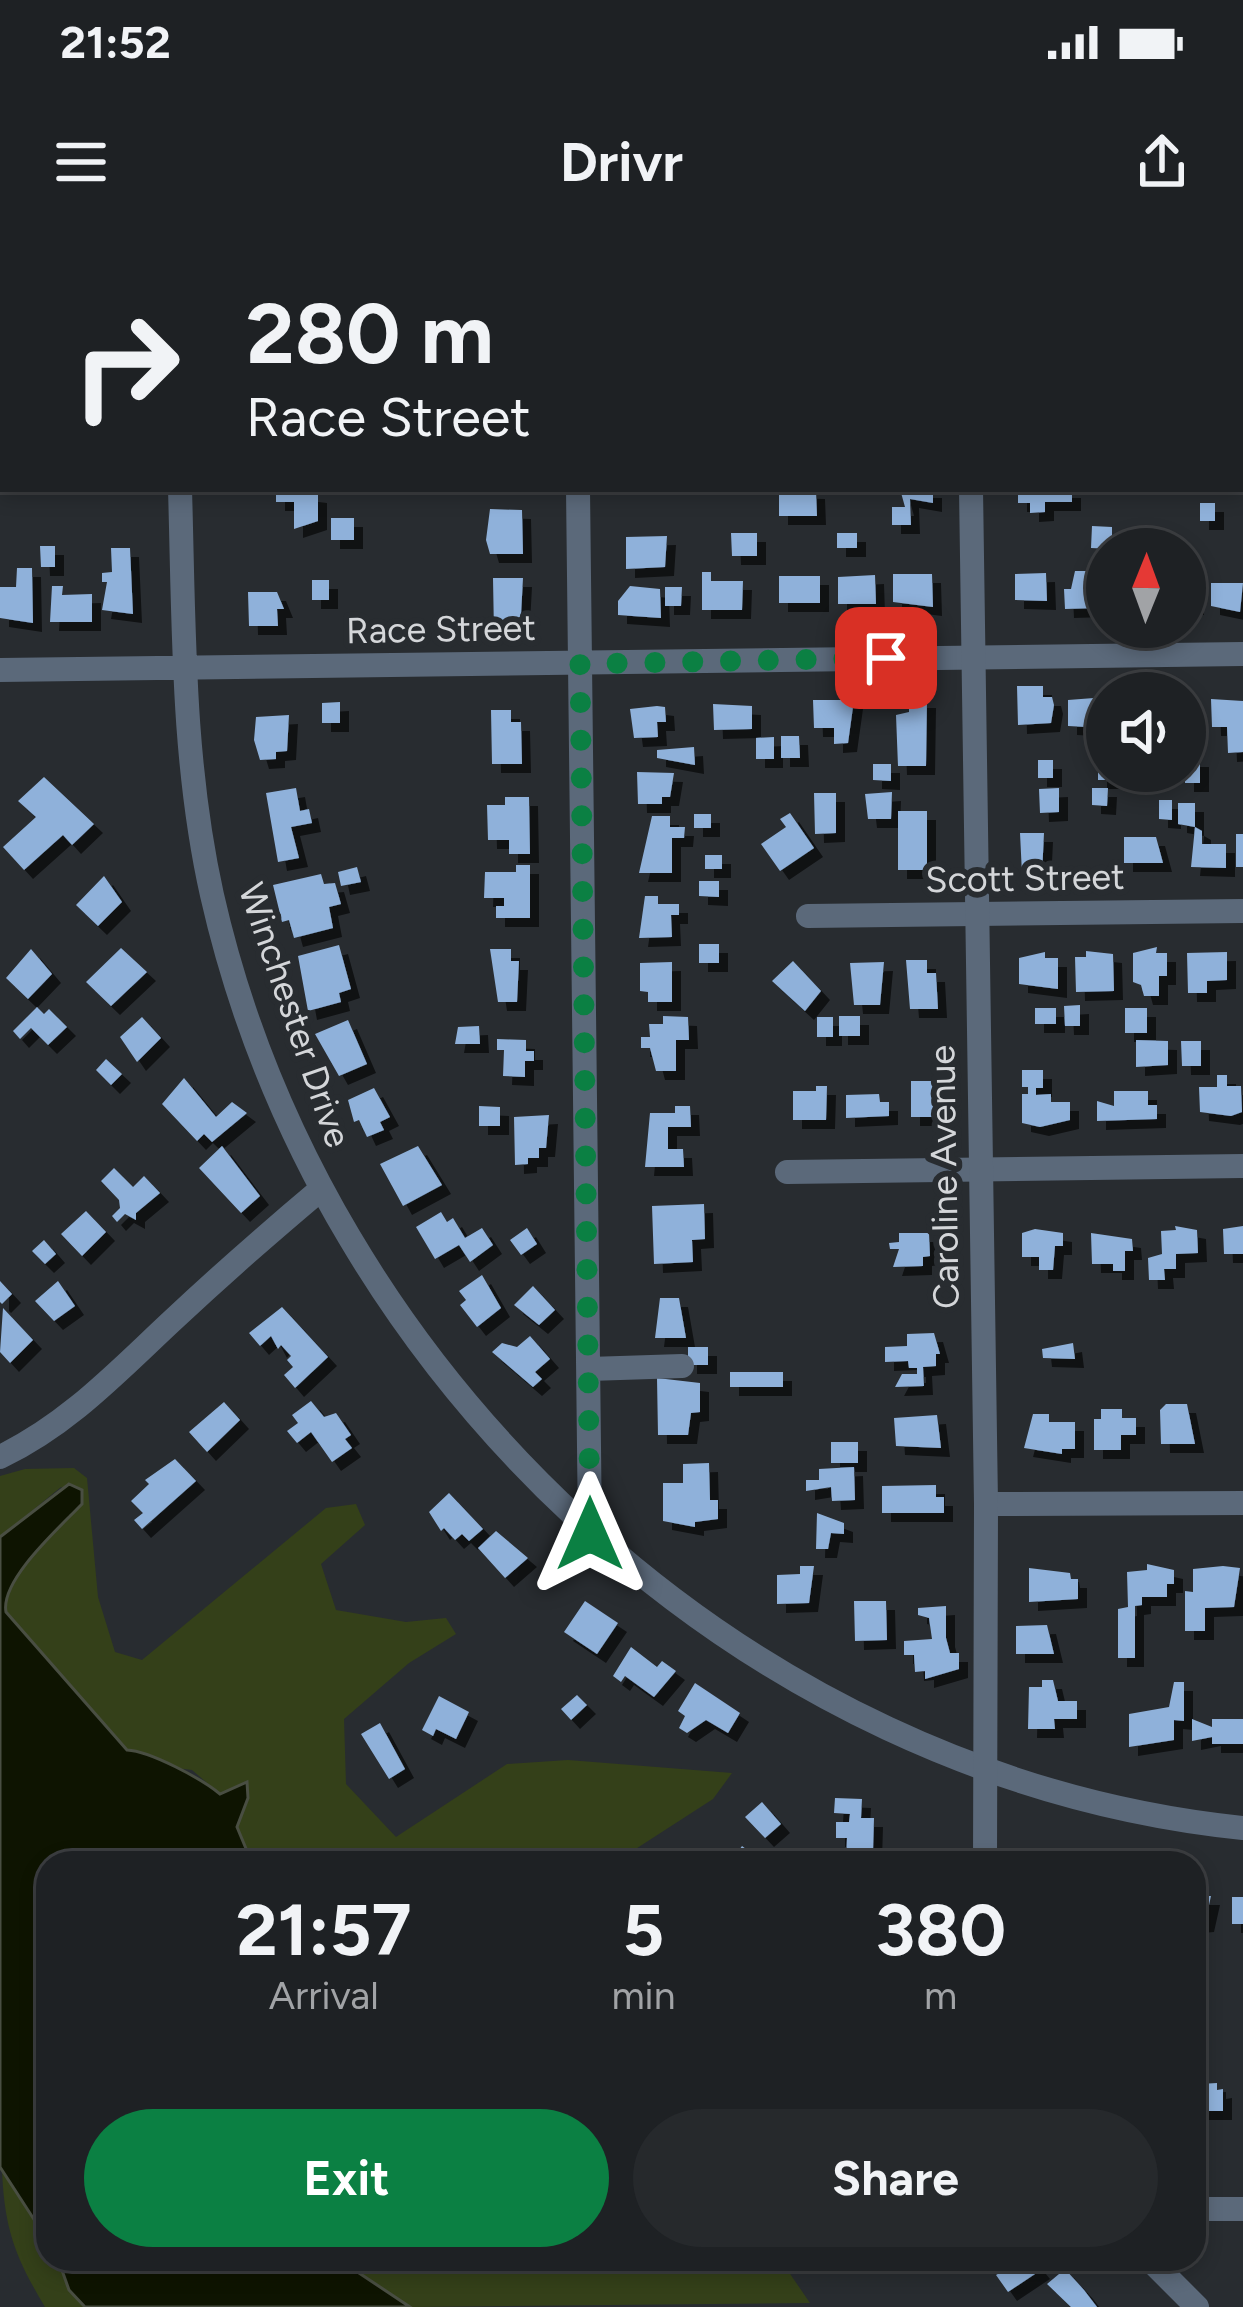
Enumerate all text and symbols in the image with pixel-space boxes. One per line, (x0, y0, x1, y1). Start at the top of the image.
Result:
text: 21:52 (60, 15, 171, 69)
icon: menu (48, 129, 114, 195)
icon: share (1129, 129, 1195, 195)
text: Drivr (560, 130, 683, 195)
text: 280 m (246, 283, 494, 384)
icon: right (48, 288, 204, 444)
text: Race Street (246, 385, 531, 450)
north arrow (1086, 528, 1206, 648)
map controls (1086, 528, 1206, 792)
street label: Race Street (346, 606, 536, 652)
pin (835, 607, 937, 709)
icon: arrive (853, 625, 919, 691)
button: sound (1086, 672, 1206, 792)
street label: Scott Street (925, 855, 1125, 901)
street label: Winchester Drive (230, 877, 360, 1153)
street label: Caroline Avenue (920, 1045, 968, 1309)
position arrow (527, 1471, 653, 1597)
text: 21:57 (236, 1887, 412, 1973)
text: 5 (623, 1887, 664, 1973)
text: 380 (875, 1887, 1006, 1973)
text: Arrival (269, 1972, 379, 2019)
text: min (611, 1972, 675, 2019)
text: m (924, 1972, 957, 2019)
button: Exit (84, 2109, 609, 2247)
button: Share (633, 2109, 1158, 2247)

